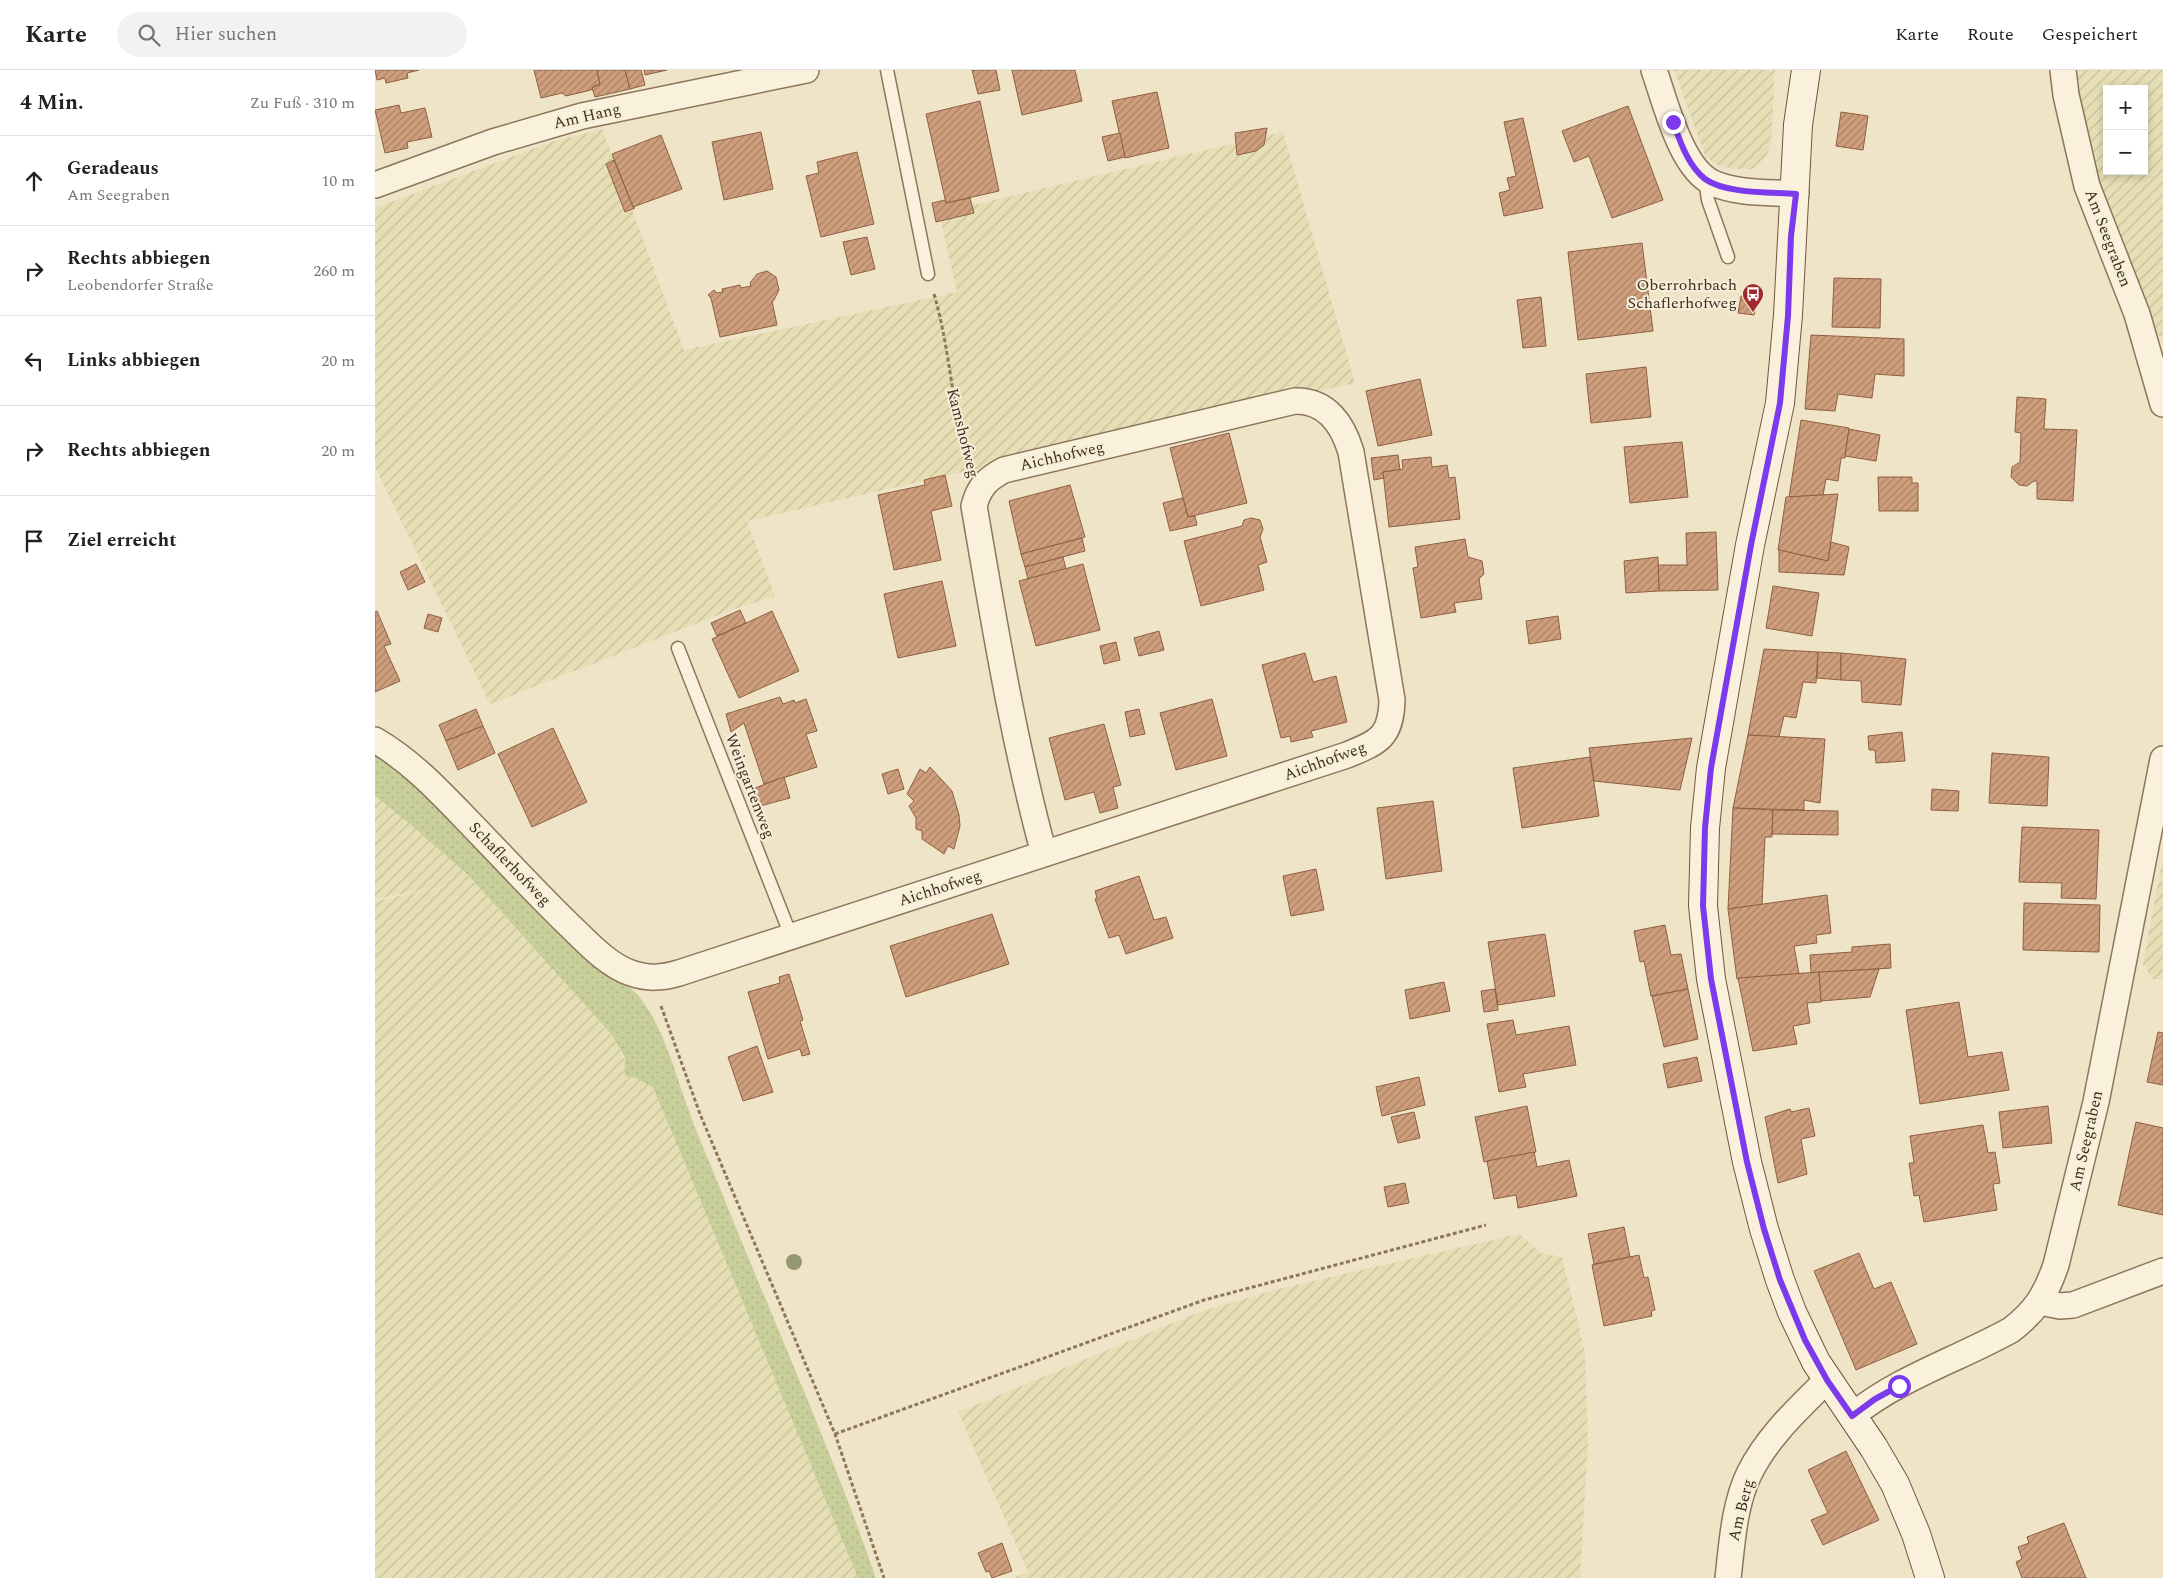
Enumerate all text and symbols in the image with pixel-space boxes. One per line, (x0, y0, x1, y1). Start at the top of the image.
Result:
search box (117, 12, 467, 57)
text: Karte (25, 17, 87, 53)
text: Hier suchen (175, 20, 277, 49)
icon: search (135, 21, 163, 49)
text: Karte (1895, 21, 1939, 48)
text: Route (1967, 21, 2014, 48)
text: Gespeichert (2042, 21, 2138, 48)
map controls (2103, 85, 2148, 175)
button: + (2103, 85, 2148, 130)
text: 4 Min. (20, 87, 84, 119)
text: Zu Fuß · 310 m (250, 91, 355, 115)
street label: Am Hang (551, 97, 623, 135)
route end (1662, 111, 1685, 134)
button: − (2103, 130, 2148, 175)
text: Geradeaus (67, 154, 159, 183)
icon: ahead (20, 167, 48, 195)
text: 10 m (321, 169, 355, 193)
text: Am Seegraben (67, 183, 170, 207)
street label: Am Seegraben (2078, 186, 2138, 290)
text: Rechts abbiegen (67, 244, 211, 273)
icon: right (20, 257, 48, 285)
text: 260 m (313, 259, 355, 283)
text: Leobendorfer Straße (67, 273, 213, 297)
place label: Oberrohrbach Schaflerhofweg (1627, 273, 1737, 315)
bus stop icon: Oberrohrbach Schaflerhofweg (1741, 282, 1765, 313)
text: Links abbiegen (67, 346, 201, 375)
icon: left (20, 347, 48, 375)
text: 20 m (321, 349, 355, 373)
street label: Kamshofweg (940, 386, 986, 480)
street label: Aichhofweg (1017, 435, 1107, 477)
text: Rechts abbiegen (67, 436, 211, 465)
icon: right (20, 437, 48, 465)
text: 20 m (321, 439, 355, 463)
text: Ziel erreicht (67, 526, 177, 555)
icon: arrive (20, 527, 48, 555)
street label: Weingartenweg (719, 730, 781, 842)
street label: Aichhofweg (1281, 735, 1369, 787)
street label: Schaflerhofweg (463, 816, 557, 912)
street label: Aichhofweg (895, 863, 985, 913)
street label: Am Seegraben (2063, 1088, 2109, 1194)
route start (1888, 1375, 1911, 1398)
street label: Am Berg (1722, 1476, 1760, 1544)

